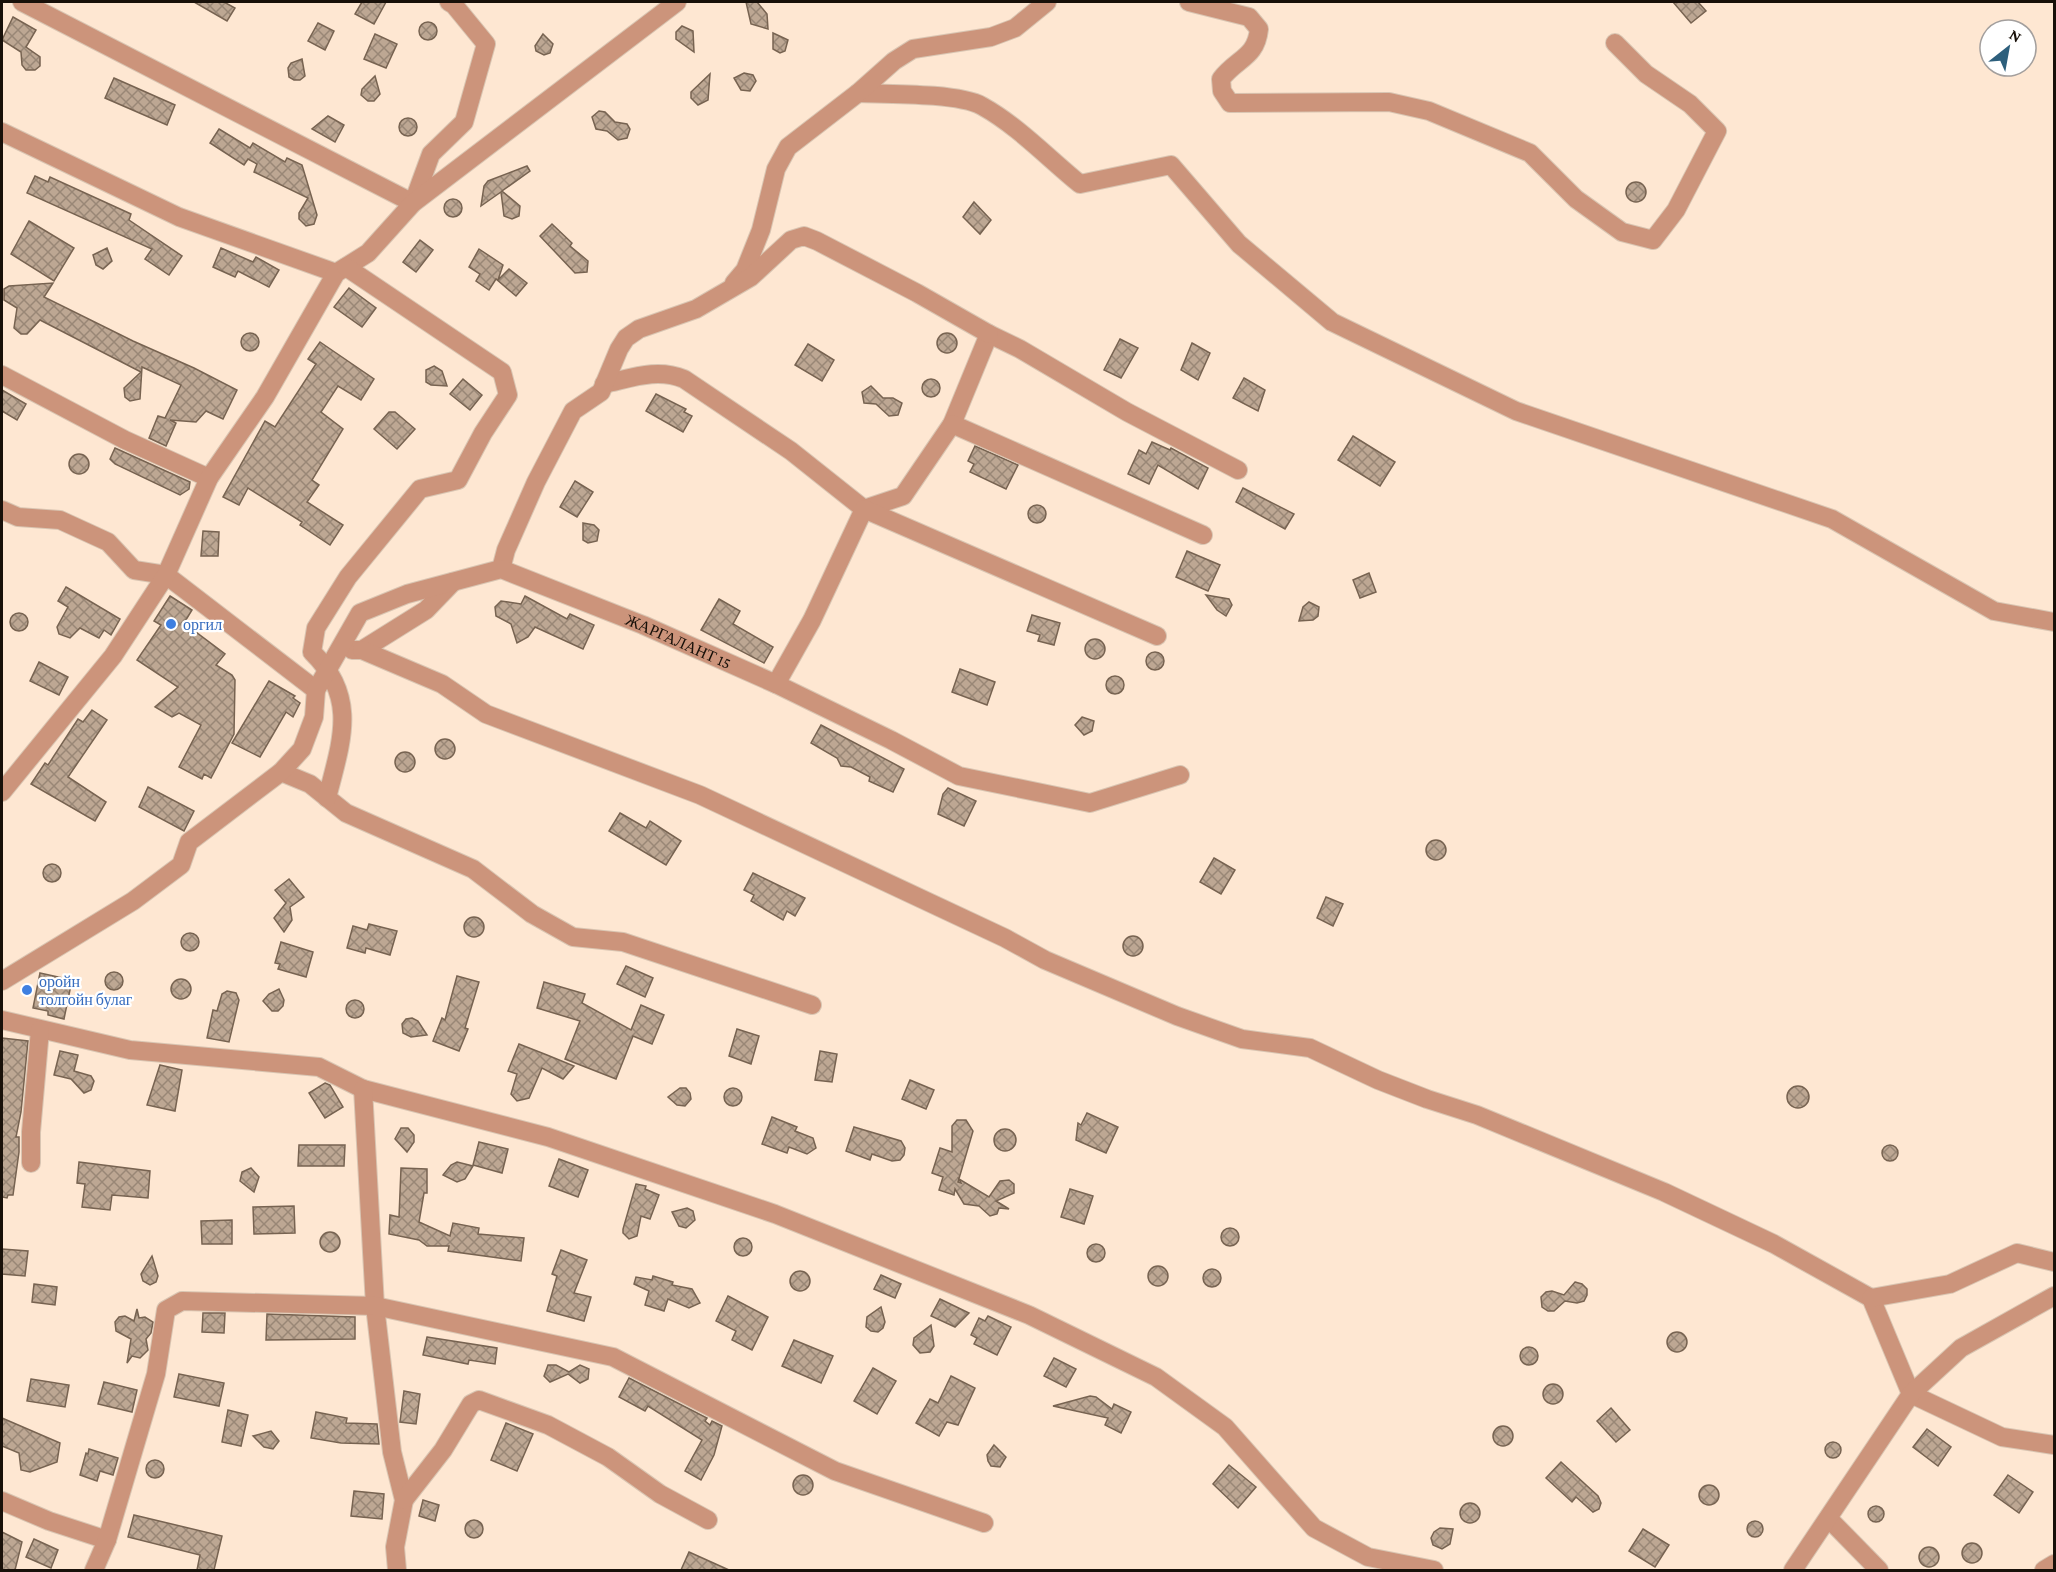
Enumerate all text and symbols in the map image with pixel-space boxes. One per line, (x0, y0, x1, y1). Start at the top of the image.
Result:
north arrow (1978, 18, 2038, 78)
text: N (2006, 25, 2025, 46)
street label: ЖАРГАЛАНТ 15 (623, 611, 734, 672)
place label: оргил (183, 616, 222, 634)
marker: оргил (164, 617, 178, 631)
place label: оройн толгойн булаг (39, 973, 133, 1009)
marker: оройн толгойн булаг (20, 983, 34, 997)

